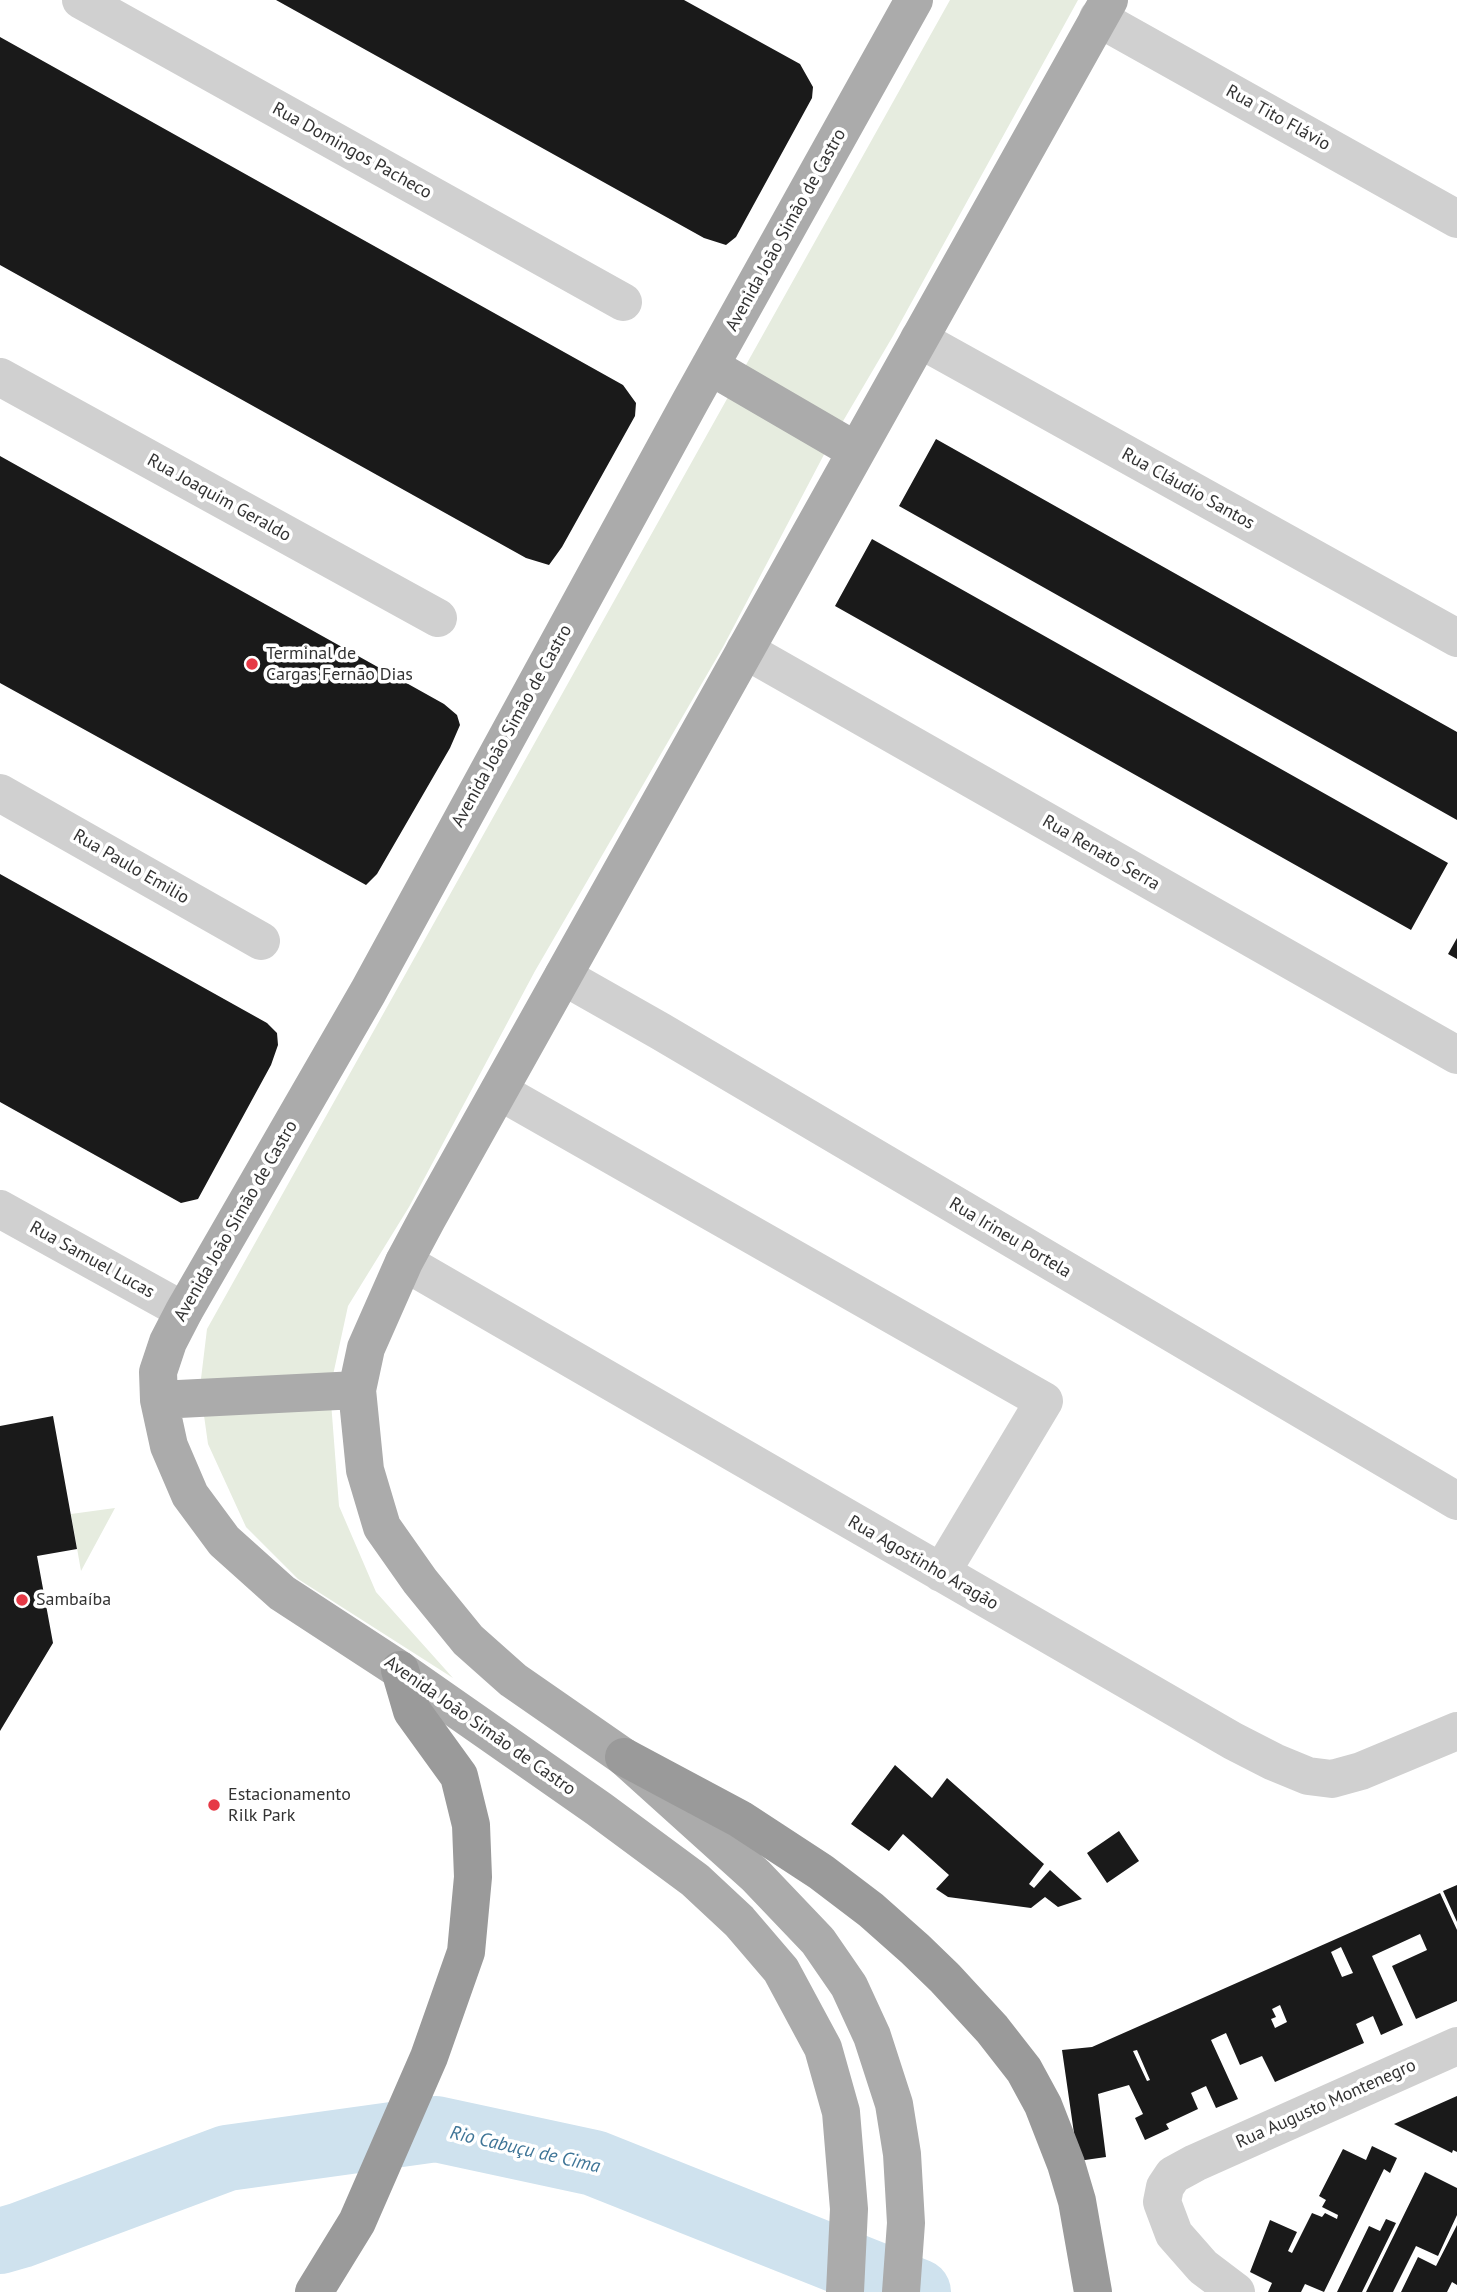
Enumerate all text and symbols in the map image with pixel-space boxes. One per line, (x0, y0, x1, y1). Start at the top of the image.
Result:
street label: Rua Tito Flávio (1222, 80, 1334, 156)
street label: Rua Domingos Pacheco (268, 98, 436, 204)
street label: Avenida João Simão de Castro (721, 125, 851, 335)
street label: Rua Cláudio Santos (1118, 444, 1258, 534)
street label: Rua Joaquim Geraldo (143, 449, 295, 547)
street label: Avenida João Simão de Castro (447, 621, 577, 831)
place label: Terminal de Cargas Fernão Dias (266, 643, 413, 686)
marker: Terminal de Cargas Fernão Dias (244, 656, 260, 672)
street label: Rua Renato Serra (1038, 811, 1164, 895)
street label: Rua Paulo Emilio (69, 825, 193, 909)
street label: Avenida João Simão de Castro (170, 1117, 302, 1325)
street label: Rua Irineu Portela (945, 1193, 1075, 1283)
street label: Rua Samuel Lucas (26, 1217, 158, 1303)
street label: Rua Agostinho Aragão (844, 1511, 1002, 1615)
place label: Sambaíba (36, 1589, 111, 1611)
marker: Sambaíba (14, 1592, 30, 1608)
street label: Avenida João Simão de Castro (380, 1652, 580, 1800)
place label: Estacionamento Rilk Park (228, 1784, 351, 1826)
marker: Estacionamento Rilk Park (206, 1797, 222, 1813)
street label: Rua Augusto Montenegro (1233, 2055, 1419, 2153)
water label: Rio Cabuçu de Cima (448, 2122, 602, 2178)

